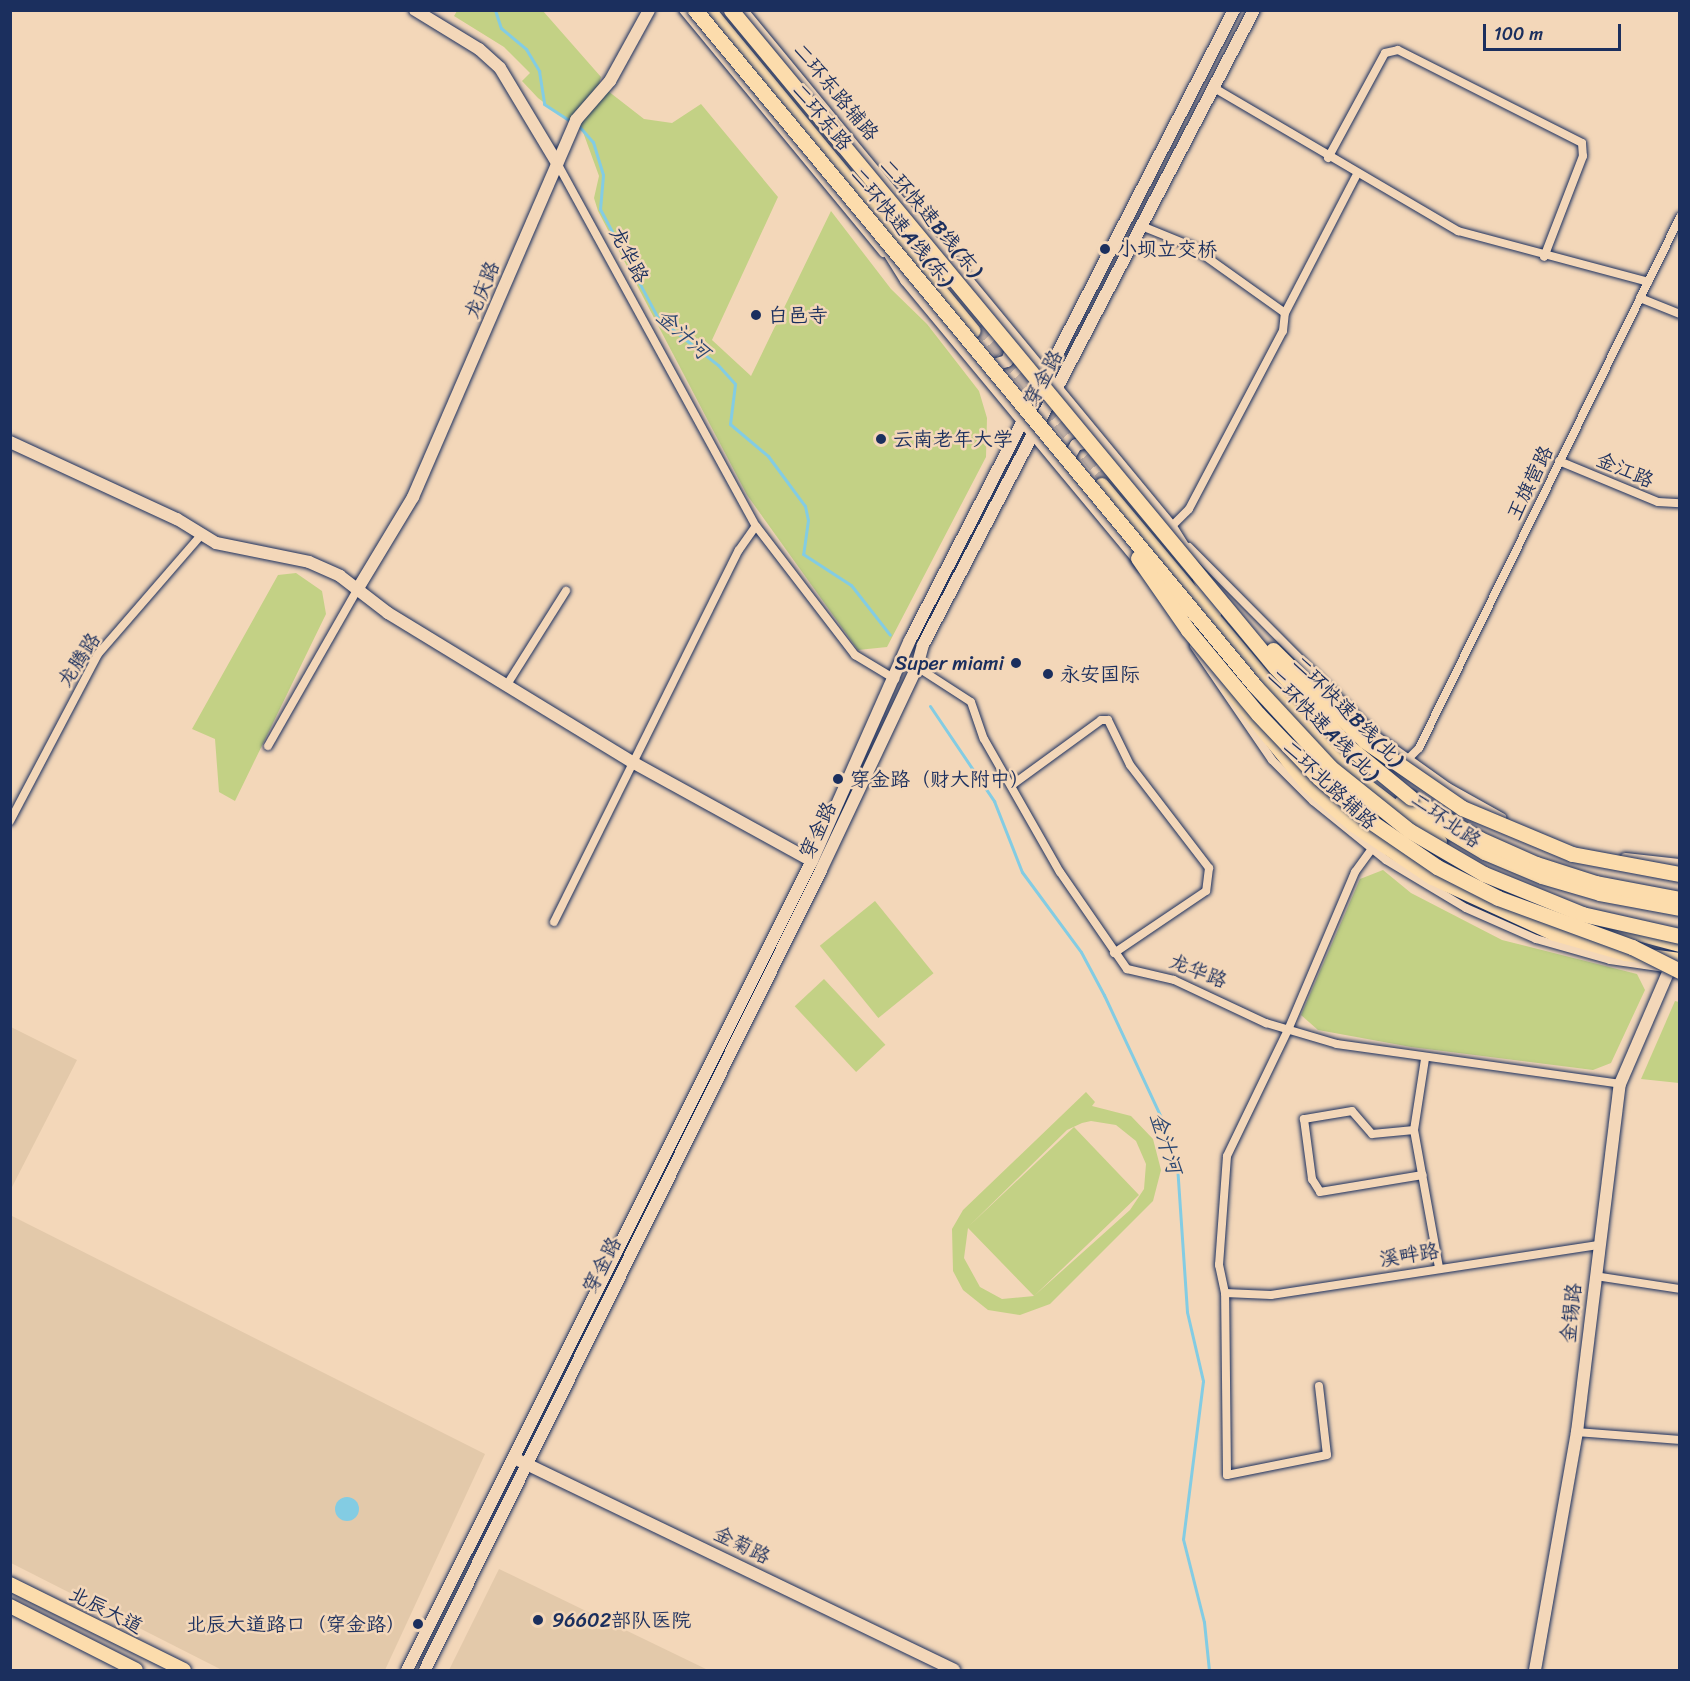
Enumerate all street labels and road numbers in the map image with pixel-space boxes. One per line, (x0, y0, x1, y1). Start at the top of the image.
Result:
street label: 二环东路辅路 (788, 38, 884, 146)
street label: 二环东路 (787, 79, 857, 155)
street label: 二环快速B线(东) (875, 154, 987, 282)
street label: 二环快速A线(东) (845, 163, 959, 291)
street label: 龙华路 (604, 223, 654, 287)
street label: 龙庆路 (460, 258, 504, 322)
street label: 穿金路 (1018, 346, 1068, 410)
street label: 王旗营路 (1502, 442, 1558, 524)
street label: 金江路 (1593, 447, 1657, 493)
street label: 龙腾路 (53, 628, 105, 692)
street label: 二环快速B线(北) (1288, 651, 1408, 771)
street label: 二环快速A线(北) (1262, 664, 1384, 786)
street label: 二环北路辅路 (1278, 735, 1382, 835)
street label: 二环北路 (1406, 787, 1486, 853)
street label: 穿金路 (794, 798, 842, 862)
street label: 龙华路 (1166, 949, 1230, 993)
street label: 穿金路 (578, 1233, 626, 1297)
street label: 溪畔路 (1377, 1238, 1441, 1272)
street label: 金锡路 (1556, 1282, 1586, 1344)
street label: 金菊路 (710, 1521, 774, 1569)
street label: 北辰大道 (65, 1581, 147, 1639)

